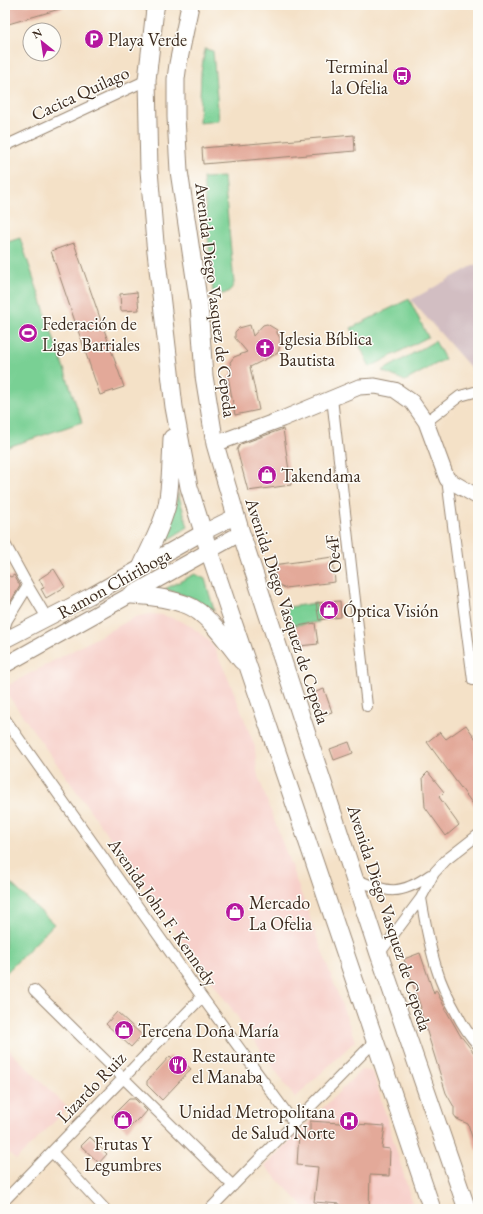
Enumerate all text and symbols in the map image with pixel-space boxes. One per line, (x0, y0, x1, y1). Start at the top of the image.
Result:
north arrow (22, 22, 62, 62)
text: N (30, 25, 44, 42)
parking icon: Playa Verde (83, 28, 105, 50)
place label: Playa Verde (108, 28, 187, 51)
place label: Terminal la Ofelia (325, 55, 389, 99)
street label: Cacica Quilago (27, 60, 133, 126)
bus stop icon: Terminal la Ofelia (391, 65, 413, 87)
street label: Avenida Diego Vasquez de Cepeda (190, 180, 242, 420)
place label: Federación de Ligas Barriales (42, 312, 140, 356)
sports icon: Federación de Ligas Barriales (17, 322, 39, 344)
place label: Iglesia Bíblica Bautista (279, 327, 373, 371)
church icon: Iglesia Bíblica Bautista (254, 337, 276, 359)
shop icon: Takendama (256, 464, 278, 486)
place label: Takendama (281, 464, 362, 487)
street label: Avenida Diego Vasquez de Cepeda (240, 494, 336, 728)
street label: Oe4F (320, 534, 346, 574)
street label: Ramon Chiriboga (53, 542, 175, 624)
shop icon: Óptica Visión (318, 599, 340, 621)
place label: Óptica Visión (343, 599, 439, 622)
street label: Avenida Diego Vasquez de Cepeda (342, 801, 438, 1035)
street label: Avenida John F. Kennedy (103, 833, 223, 991)
place label: Mercado La Ofelia (249, 891, 313, 935)
shop icon: Mercado La Ofelia (224, 901, 246, 923)
shop icon: Tercena Doña María (113, 1019, 135, 1041)
place label: Tercena Doña María (138, 1019, 280, 1042)
place label: Restaurante el Manaba (192, 1044, 275, 1088)
street label: Lizardo Ruiz (51, 1046, 131, 1127)
restaurant icon: Restaurante el Manaba (167, 1054, 189, 1076)
place label: Unidad Metropolitana de Salud Norte (179, 1100, 336, 1144)
shop icon: Frutas Y Legumbres (112, 1109, 134, 1131)
hospital icon: Unidad Metropolitana de Salud Norte (338, 1110, 360, 1132)
place label: Frutas Y Legumbres (85, 1132, 162, 1176)

